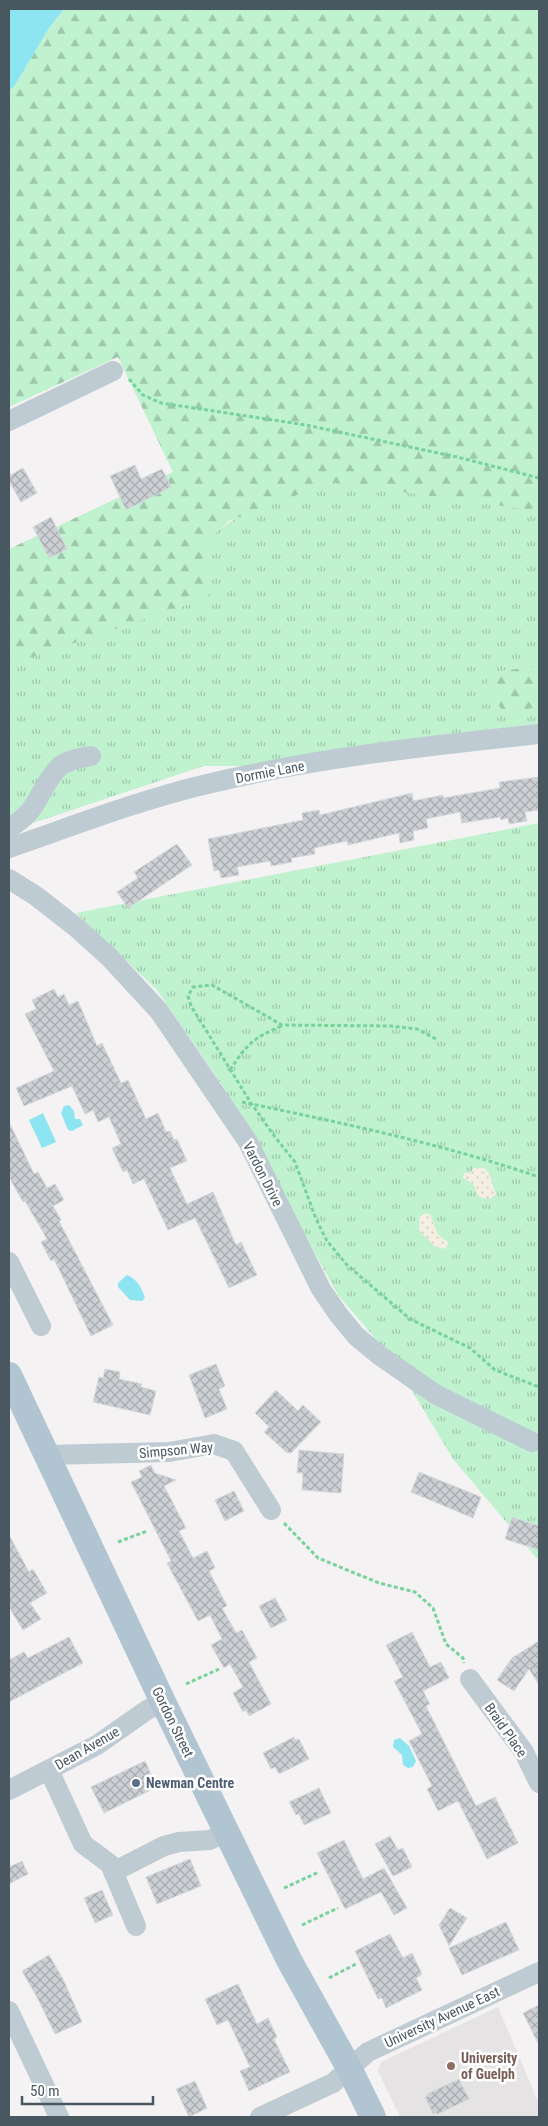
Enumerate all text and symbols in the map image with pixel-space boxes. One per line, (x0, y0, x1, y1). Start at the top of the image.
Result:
street label: Dormie Lane (234, 757, 306, 786)
street label: Vardon Drive (240, 1139, 286, 1209)
street label: Simpson Way (138, 1439, 214, 1461)
street label: Gordon Street (149, 1684, 197, 1760)
street label: Braid Place (482, 1700, 531, 1761)
street label: Dean Avenue (52, 1723, 122, 1773)
place label: Newman Centre (146, 1775, 235, 1791)
marker: Newman Centre (130, 1777, 142, 1789)
street label: University Avenue East (382, 1983, 502, 2051)
place label: University of Guelph (461, 2050, 518, 2082)
marker: University of Guelph (445, 2060, 457, 2072)
scale bar (22, 2074, 154, 2106)
text: 50 m (30, 2082, 60, 2100)

